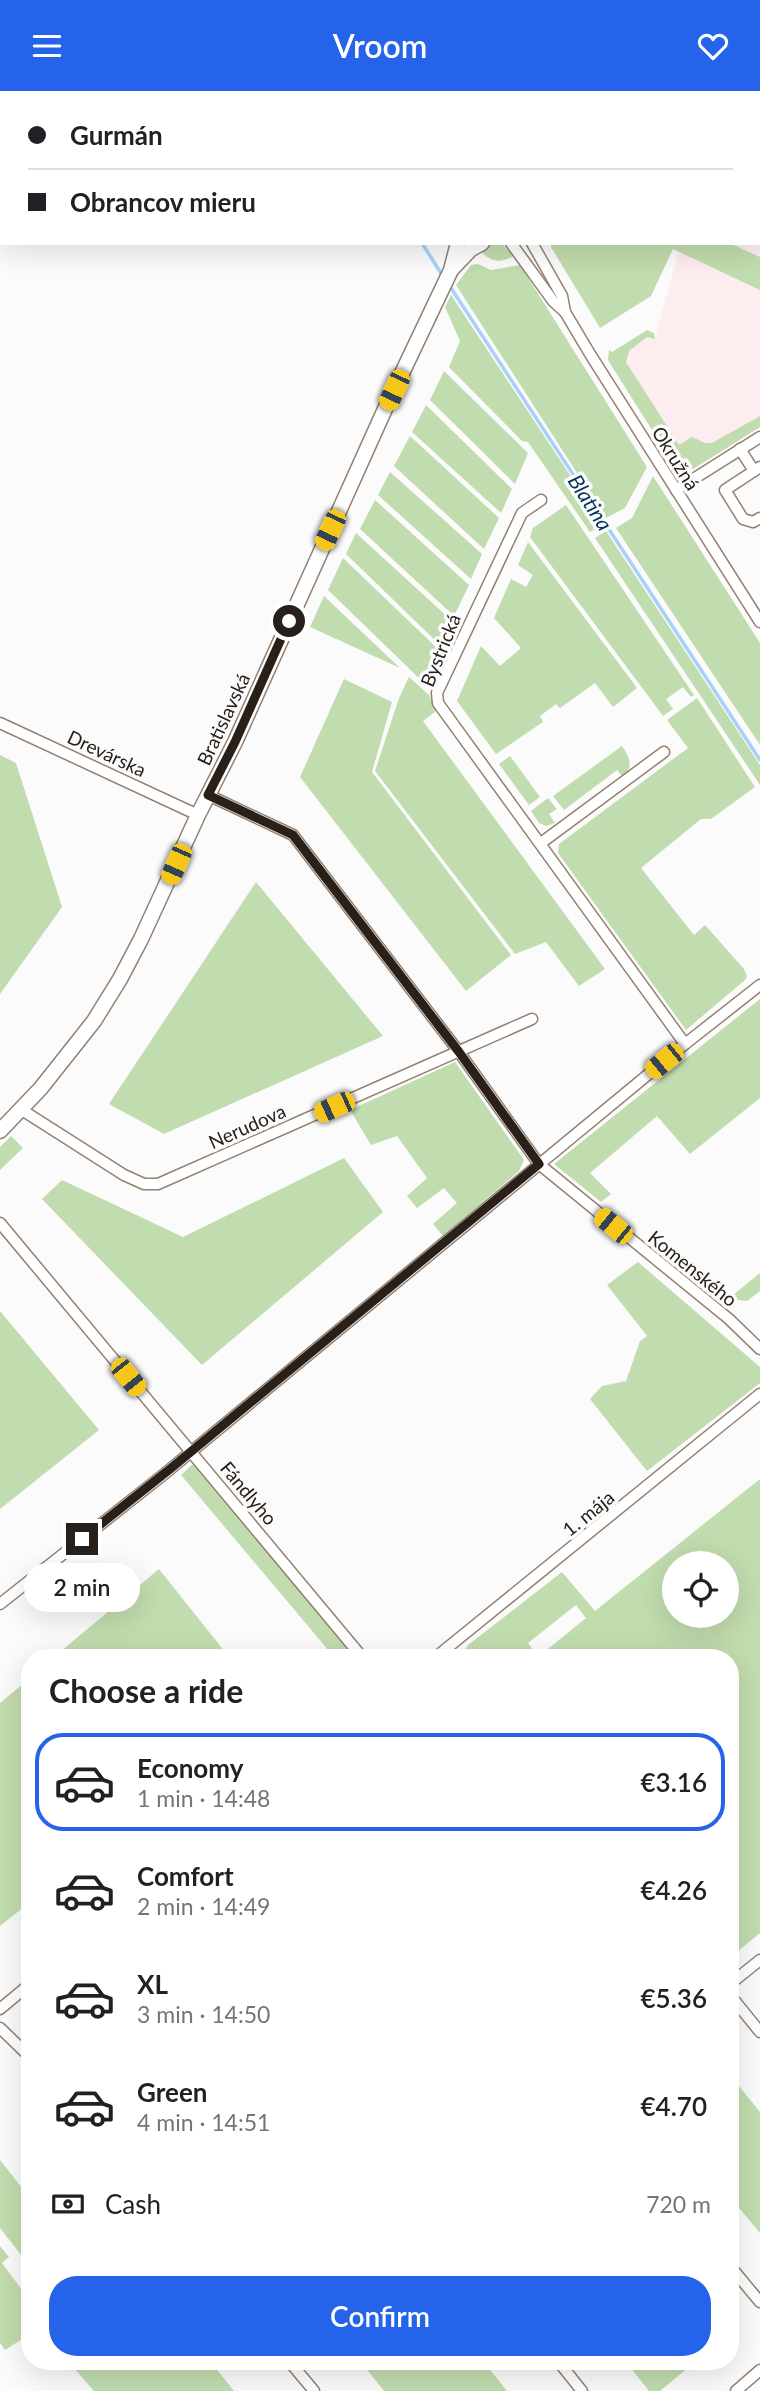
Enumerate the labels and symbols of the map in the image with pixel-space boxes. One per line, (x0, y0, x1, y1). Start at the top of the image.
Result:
car (376, 367, 413, 413)
street label: Okružná (647, 422, 705, 494)
water label: Blatina (564, 469, 618, 535)
car (312, 507, 349, 553)
route start (273, 605, 305, 637)
street label: Bystrická (415, 610, 465, 690)
street label: Bratislavská (192, 669, 254, 769)
street label: Drevárska (64, 725, 150, 781)
car (158, 841, 195, 887)
car (642, 1040, 687, 1082)
car (311, 1089, 358, 1125)
street label: Nerudova (205, 1099, 289, 1153)
car (591, 1205, 636, 1247)
street label: Komenského (644, 1225, 742, 1311)
car (107, 1354, 150, 1400)
street label: Fándlyho (216, 1457, 282, 1529)
street label: 1. mája (558, 1485, 618, 1541)
route end (66, 1523, 98, 1555)
callout: 2 min (24, 1563, 140, 1613)

